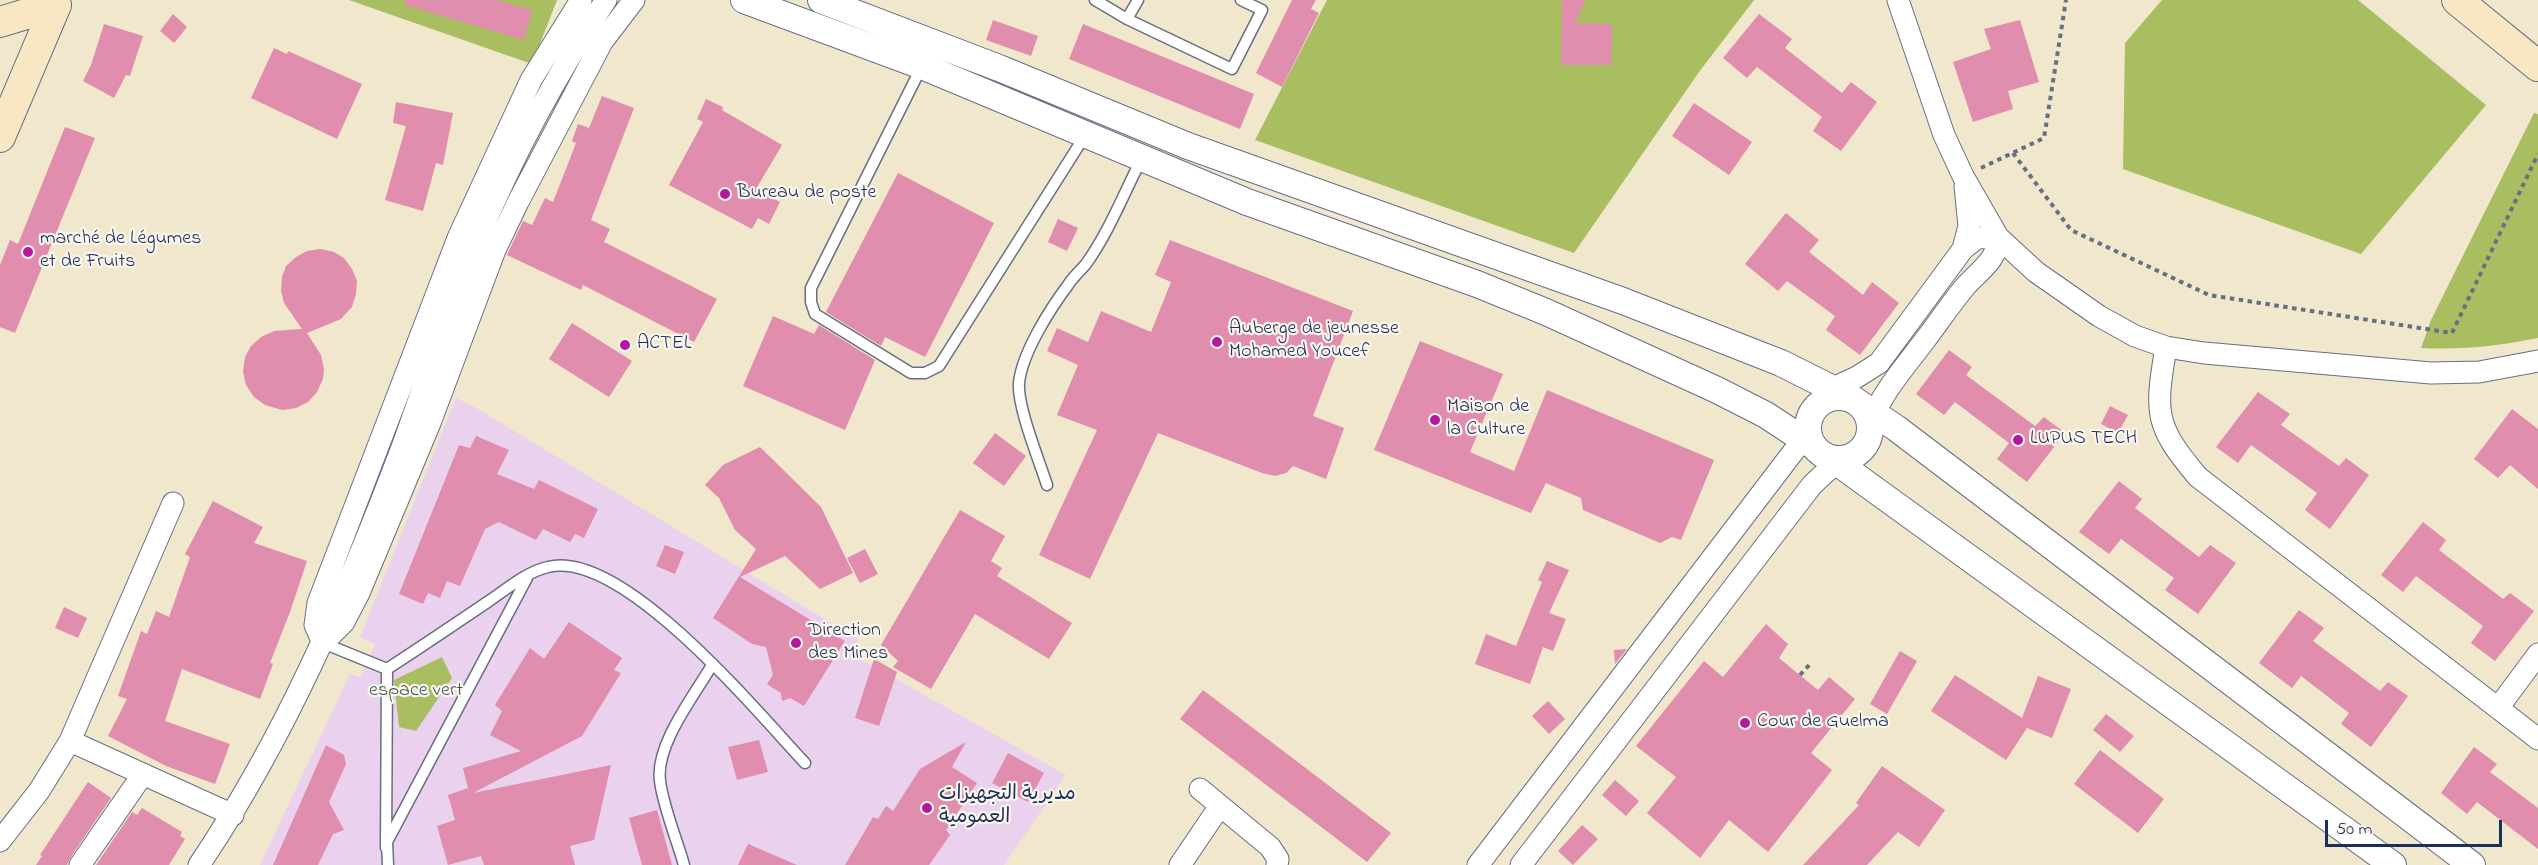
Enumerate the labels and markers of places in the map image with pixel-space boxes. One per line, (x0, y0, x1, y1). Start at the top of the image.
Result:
place label: Bureau de poste (737, 182, 877, 206)
marker: Bureau de poste (718, 187, 732, 201)
place label: marché de Légumes et de Fruits (40, 228, 201, 275)
marker: marché de Légumes et de Fruits (21, 245, 35, 259)
place label: Auberge de jeunesse Mohamed Youcef (1229, 318, 1399, 365)
place label: ACTEL (637, 333, 691, 357)
marker: Auberge de jeunesse Mohamed Youcef (1210, 335, 1224, 349)
marker: ACTEL (618, 338, 632, 352)
place label: Maison de la Culture (1447, 396, 1529, 443)
marker: Maison de la Culture (1428, 413, 1442, 427)
place label: LUPUS TECH (2030, 428, 2137, 452)
marker: LUPUS TECH (2011, 433, 2025, 447)
place label: Direction des Mines (808, 620, 888, 667)
marker: Direction des Mines (789, 636, 803, 650)
place label: Cour de Guelma (1757, 711, 1889, 735)
marker: Cour de Guelma (1738, 716, 1752, 730)
place label: مديرية التجهيزات العمومية (939, 784, 1076, 831)
marker: مديرية التجهيزات العمومية (920, 801, 934, 815)

